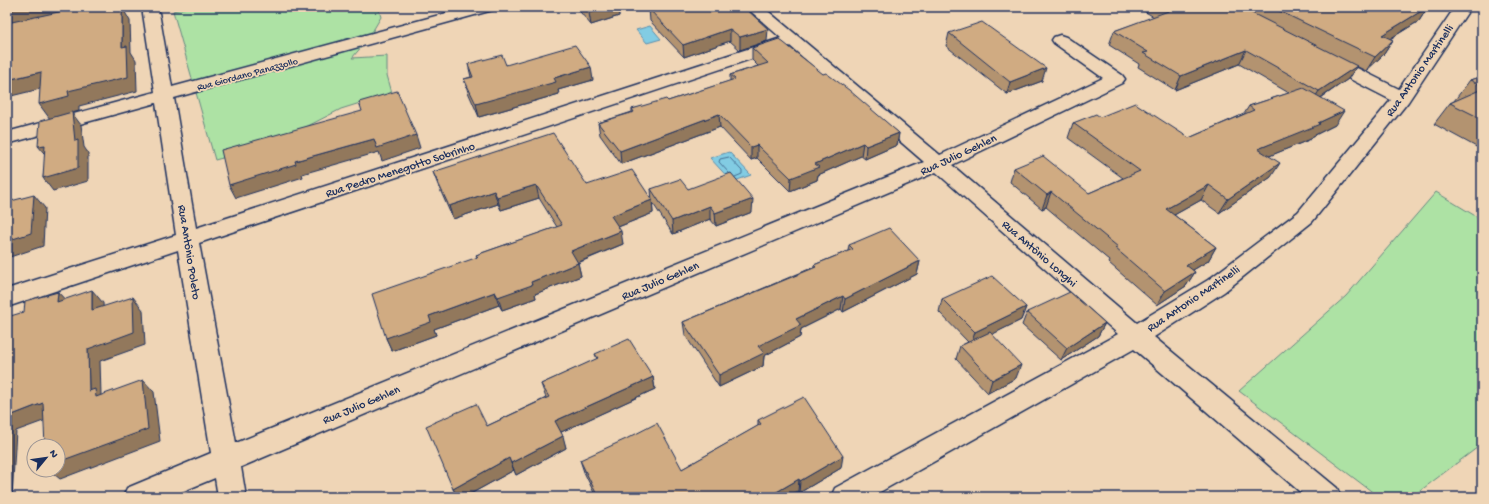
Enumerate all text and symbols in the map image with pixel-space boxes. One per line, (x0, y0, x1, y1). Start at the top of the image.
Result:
street label: Rua Antonio Martinelli (1384, 22, 1458, 120)
street label: Rua Giordano Panazzollo (196, 56, 299, 94)
street label: Rua Julio Gehlen (919, 132, 999, 180)
street label: Rua Pedro Menegotto Sobrinho (324, 140, 477, 202)
street label: Rua Antônio Poleto (174, 204, 202, 301)
street label: Rua Antônio Longhi (998, 218, 1079, 291)
street label: Rua Julio Gehlen (620, 259, 702, 304)
street label: Rua Antonio Martinelli (1145, 263, 1244, 336)
street label: Rua Julio Gehlen (321, 383, 403, 428)
north arrow (26, 438, 66, 478)
text: N (46, 448, 60, 460)

